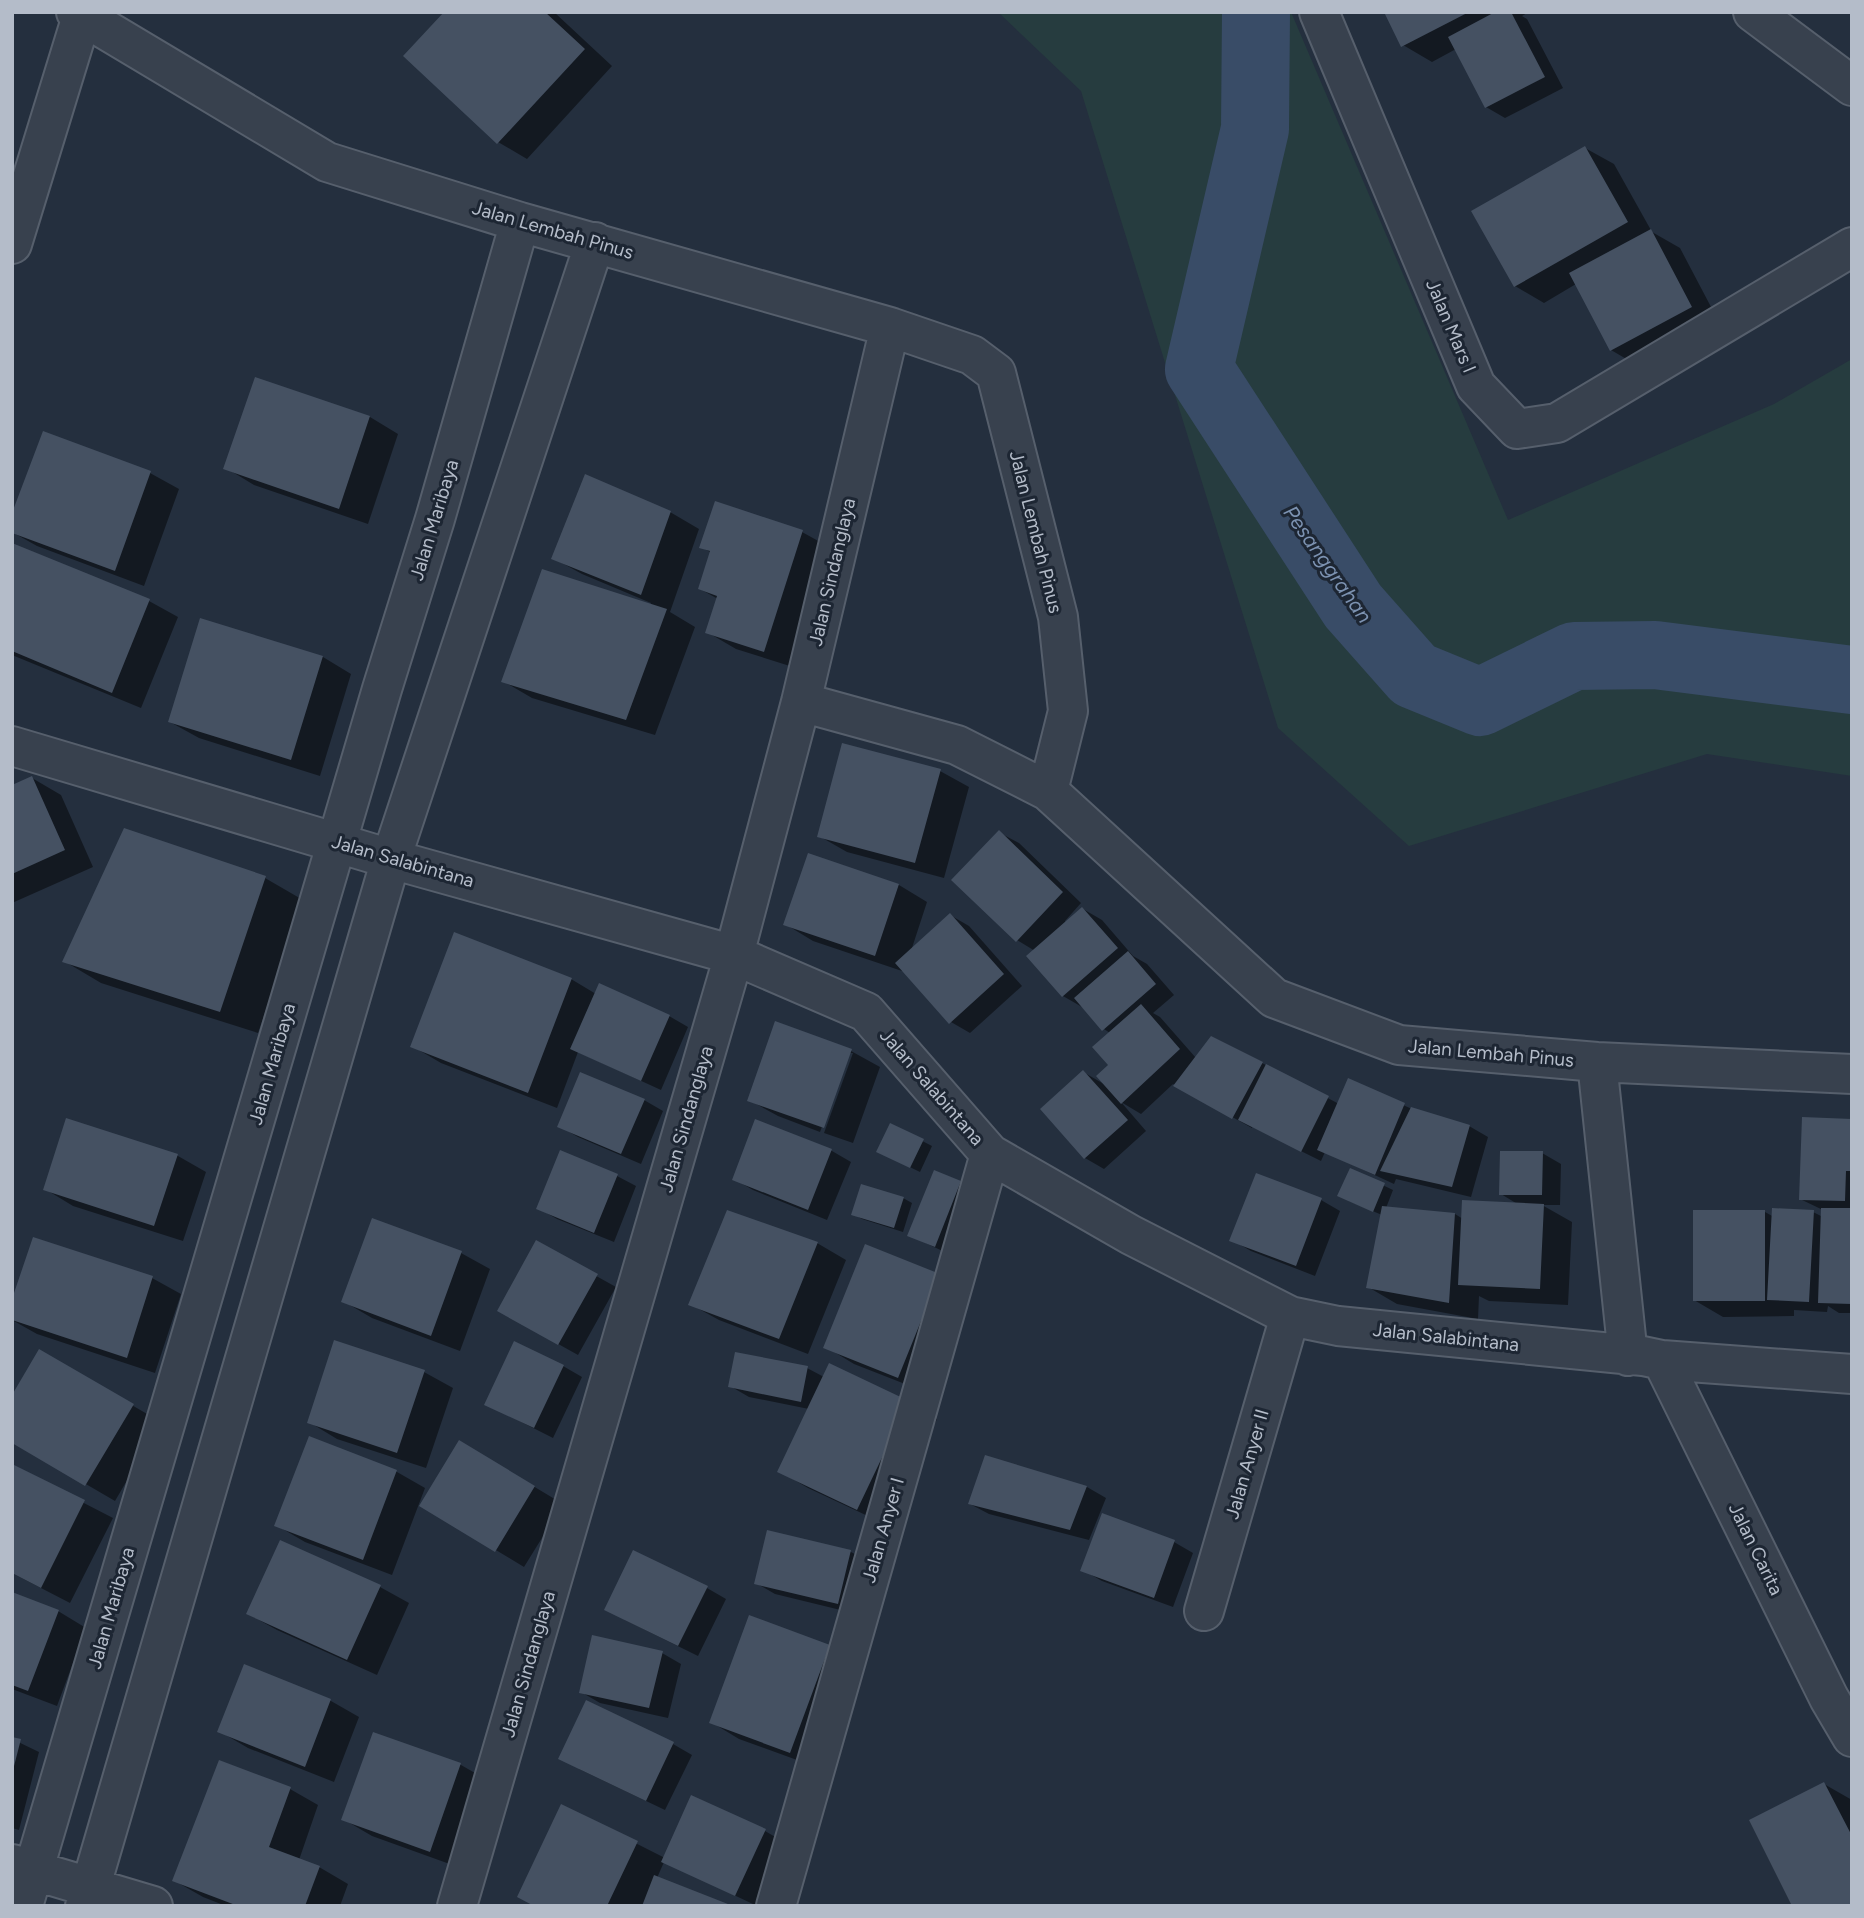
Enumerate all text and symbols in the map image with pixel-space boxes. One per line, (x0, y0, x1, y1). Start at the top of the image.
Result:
street label: Jalan Lembah Pinus (470, 196, 636, 264)
street label: Jalan Mars I (1421, 276, 1481, 376)
street label: Jalan Lembah Pinus (1005, 448, 1067, 616)
street label: Jalan Maribaya (405, 457, 463, 583)
street label: Jalan Sindanglaya (804, 496, 860, 648)
water label: Pesanggrahan (1278, 501, 1378, 628)
street label: Jalan Salabintana (329, 830, 477, 892)
street label: Jalan Maribaya (244, 1001, 300, 1127)
street label: Jalan Salabintana (875, 1024, 989, 1150)
street label: Jalan Lembah Pinus (1407, 1034, 1575, 1072)
street label: Jalan Sindanglaya (654, 1043, 718, 1195)
street label: Jalan Salabintana (1372, 1318, 1520, 1356)
street label: Jalan Anyer II (1220, 1406, 1274, 1522)
street label: Jalan Anyer I (857, 1475, 909, 1585)
street label: Jalan Carita (1724, 1499, 1788, 1599)
street label: Jalan Maribaya (83, 1545, 139, 1671)
street label: Jalan Sindanglaya (496, 1588, 560, 1740)

